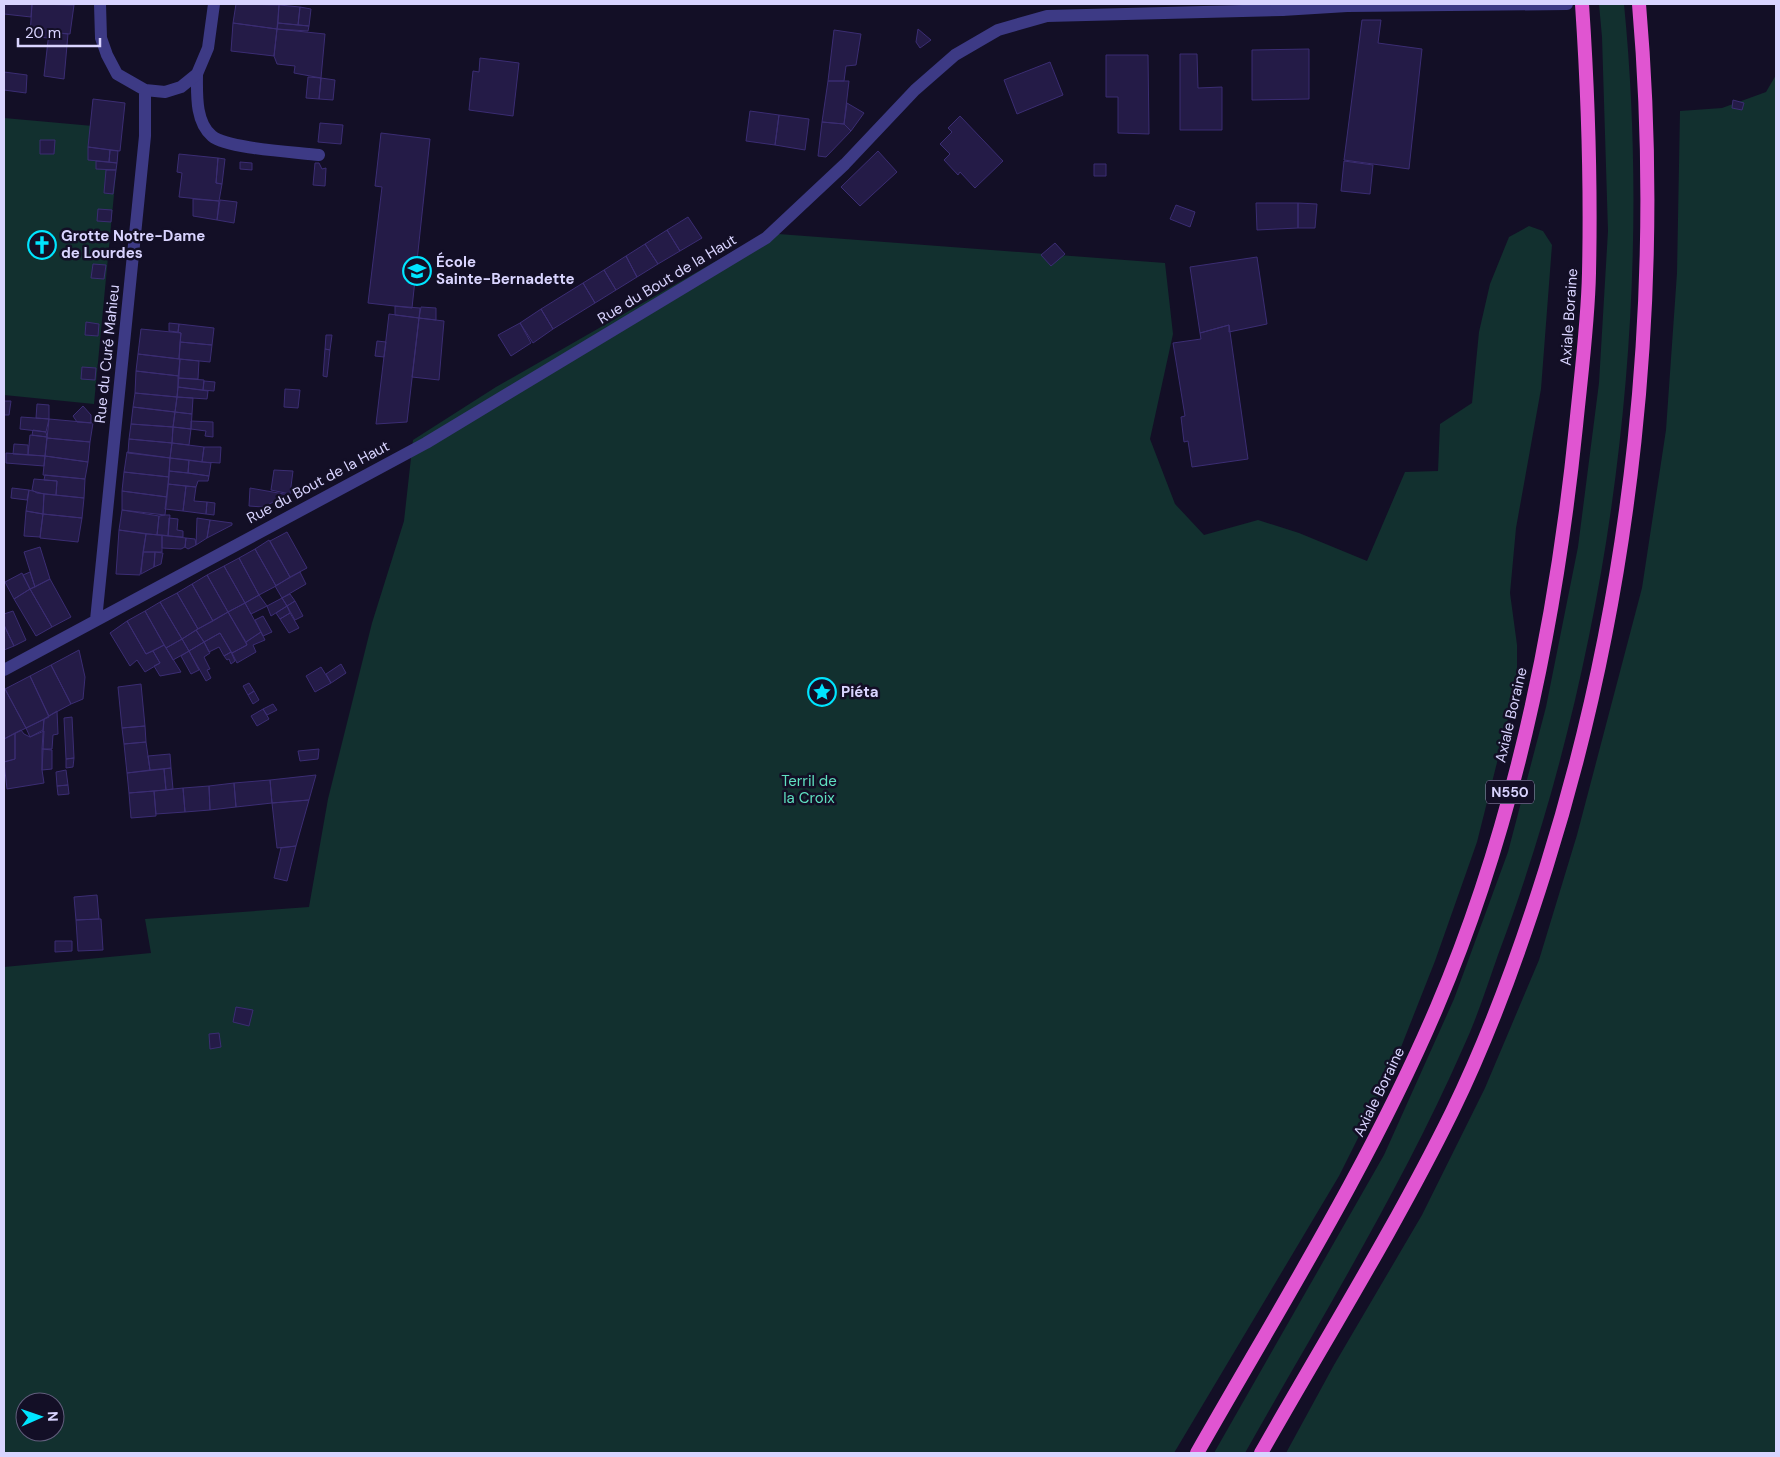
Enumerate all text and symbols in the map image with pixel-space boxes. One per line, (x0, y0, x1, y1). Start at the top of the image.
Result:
scale bar (18, 15, 100, 47)
text: 20 m (25, 23, 61, 43)
place label: Grotte Notre-Dame de Lourdes (61, 226, 205, 263)
church icon: Grotte Notre-Dame de Lourdes (27, 230, 57, 260)
street label: Rue du Bout de la Haut (594, 230, 740, 328)
place label: École Sainte-Bernadette (436, 252, 575, 289)
school or university icon: École Sainte-Bernadette (402, 256, 432, 286)
street label: Axiale Boraine (1556, 268, 1582, 366)
street label: Rue du Curé Mahieu (90, 284, 124, 424)
street label: Rue du Bout de la Haut (243, 436, 393, 528)
street label: Axiale Boraine (1490, 665, 1532, 765)
place icon: Piéta (807, 677, 837, 707)
place label: Piéta (841, 682, 879, 702)
park label: Terril de la Croix (781, 771, 837, 808)
road number: N550 (1486, 780, 1534, 804)
street label: Axiale Boraine (1349, 1044, 1409, 1140)
north arrow (15, 1392, 65, 1442)
text: N (44, 1411, 62, 1422)

